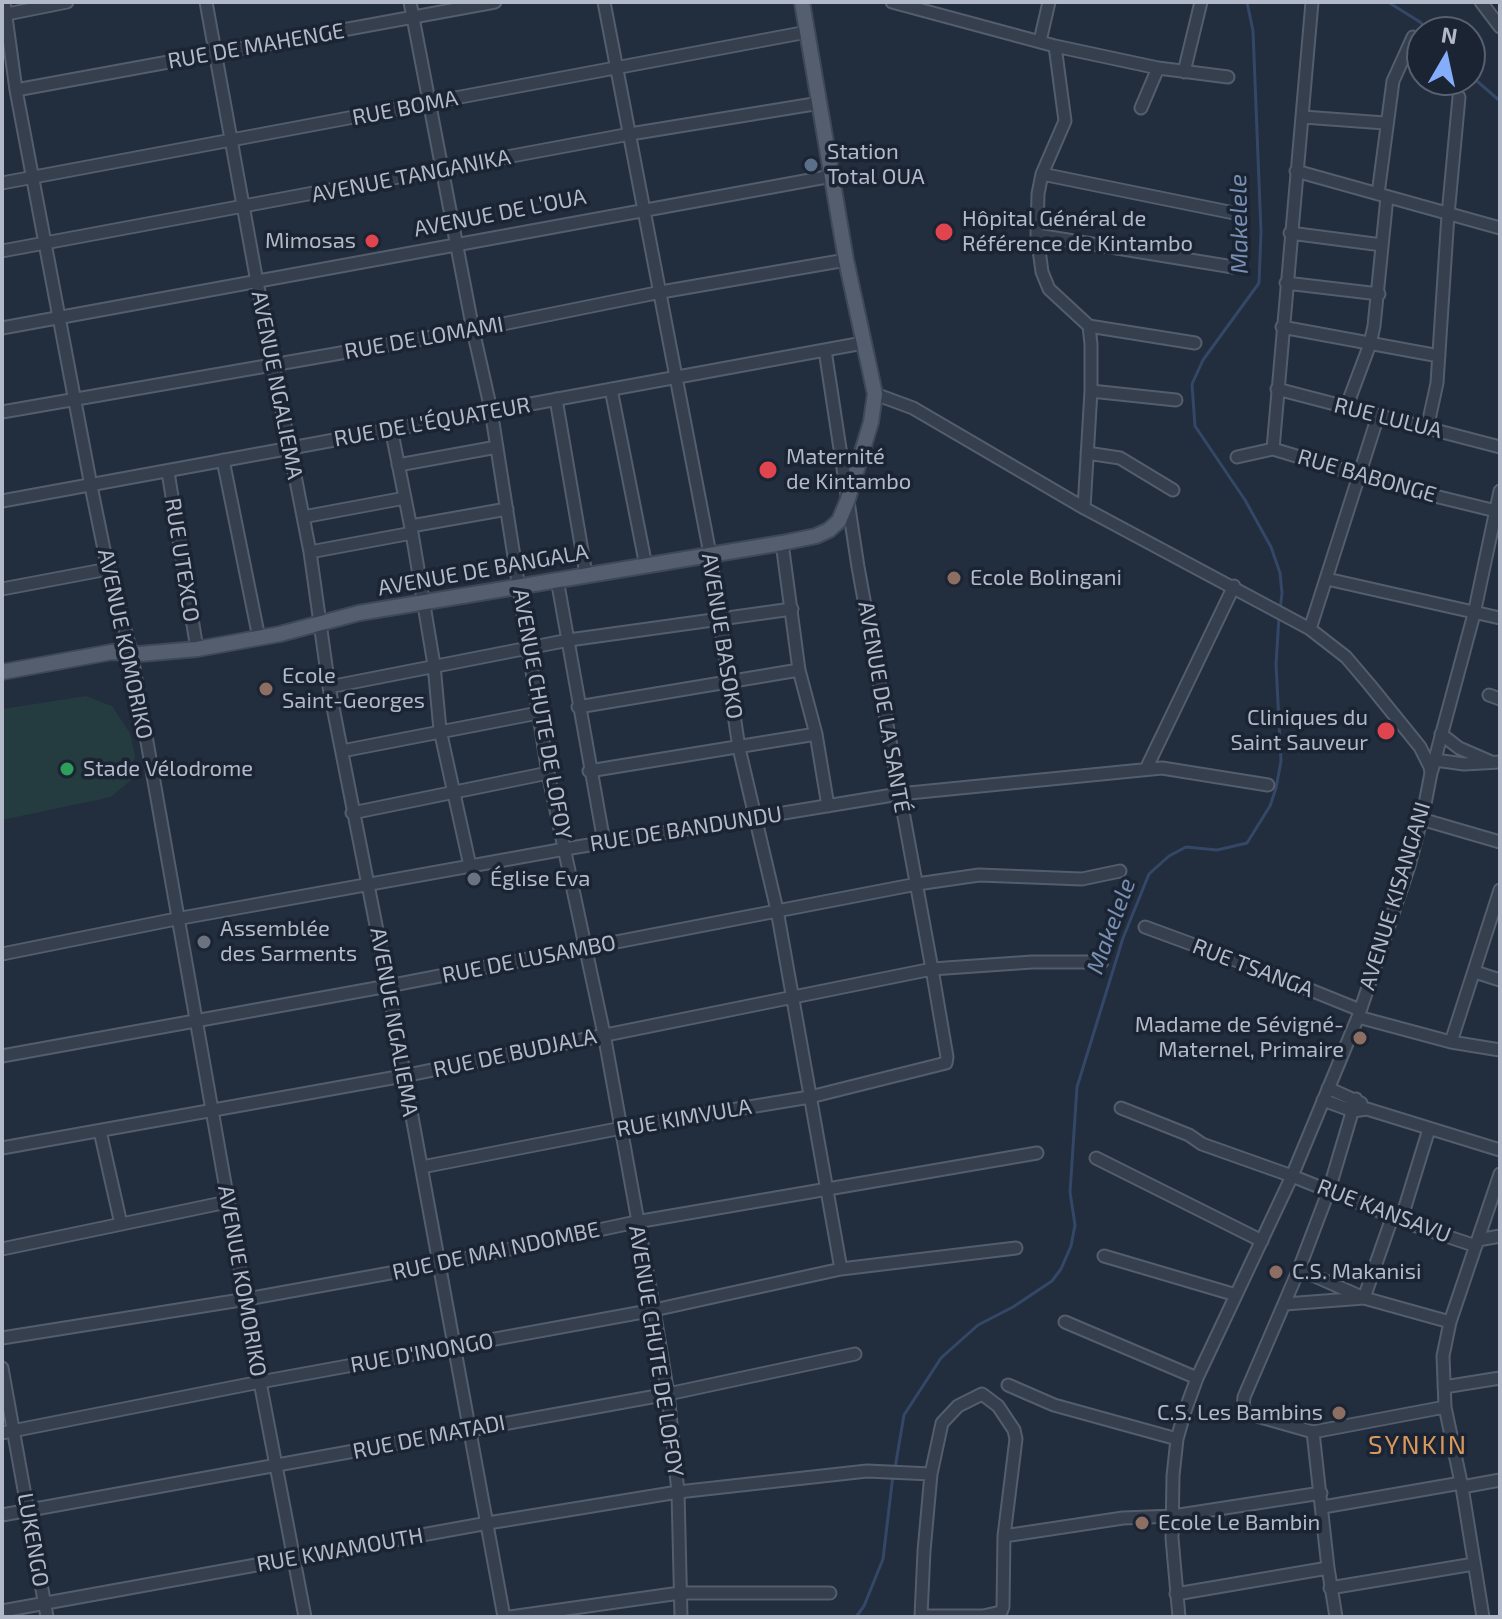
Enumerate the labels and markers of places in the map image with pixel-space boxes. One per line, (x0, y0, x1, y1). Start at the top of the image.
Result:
place label: Station Total OUA (827, 139, 925, 190)
marker: Station Total OUA (802, 156, 820, 174)
place label: Hôpital Général de Référence de Kintambo (962, 206, 1193, 258)
marker: Hôpital Général de Référence de Kintambo (933, 221, 955, 243)
place label: Mimosas (265, 228, 356, 254)
marker: Mimosas (363, 232, 381, 250)
place label: Maternité de Kintambo (786, 444, 911, 496)
marker: Maternité de Kintambo (757, 459, 779, 481)
place label: Ecole Bolingani (970, 565, 1122, 591)
marker: Ecole Bolingani (945, 569, 963, 587)
place label: Ecole Saint-Georges (282, 663, 425, 714)
marker: Ecole Saint-Georges (257, 680, 275, 698)
place label: Cliniques du Saint Sauveur (1230, 705, 1368, 756)
marker: Cliniques du Saint Sauveur (1375, 720, 1397, 742)
place label: Stade Vélodrome (83, 756, 253, 782)
marker: Stade Vélodrome (58, 760, 76, 778)
place label: Église Eva (490, 866, 590, 892)
marker: Église Eva (465, 870, 483, 888)
place label: Assemblée des Sarments (220, 916, 357, 968)
marker: Assemblée des Sarments (195, 933, 213, 951)
place label: Madame de Sévigné- Maternel, Primaire (1135, 1012, 1344, 1064)
marker: Madame de Sévigné- Maternel, Primaire (1351, 1029, 1369, 1047)
place label: C.S. Makanisi (1292, 1259, 1421, 1285)
marker: C.S. Makanisi (1267, 1263, 1285, 1281)
place label: C.S. Les Bambins (1157, 1400, 1323, 1426)
marker: C.S. Les Bambins (1330, 1404, 1348, 1422)
place label: Ecole Le Bambin (1158, 1510, 1320, 1536)
marker: Ecole Le Bambin (1133, 1514, 1151, 1532)

